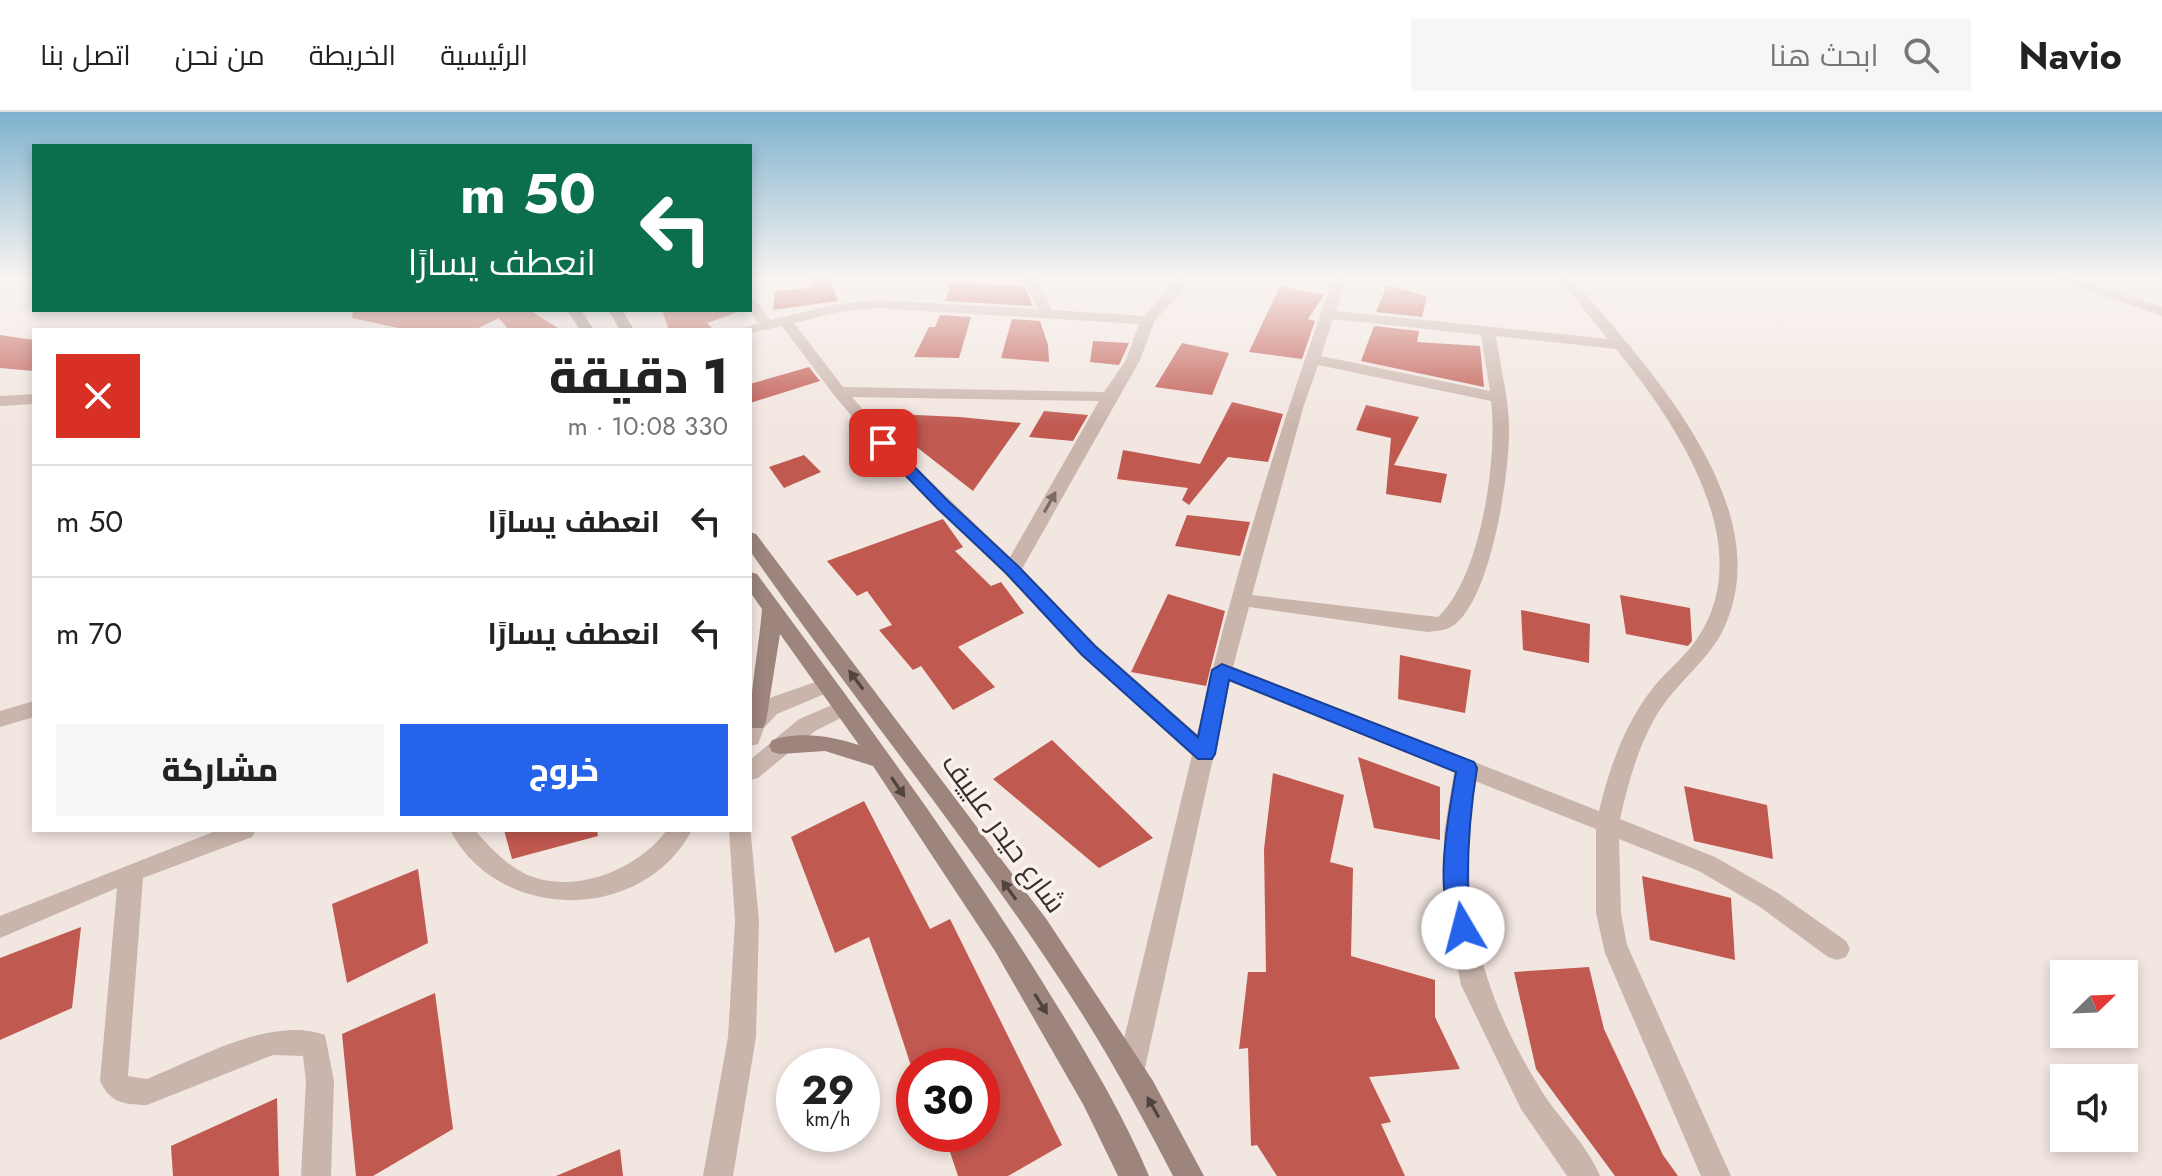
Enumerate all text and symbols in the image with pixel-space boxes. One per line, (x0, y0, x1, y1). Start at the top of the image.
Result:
search box (1411, 19, 1971, 91)
text: Navio (2019, 28, 2122, 83)
icon: search (1899, 33, 1943, 77)
text: ابحث هنا (1769, 34, 1879, 77)
text: اتصل بنا (40, 35, 131, 76)
text: من نحن (175, 35, 265, 76)
text: الخريطة (309, 35, 396, 76)
text: الرئيسية (440, 35, 528, 76)
text: 50 m (460, 153, 596, 234)
icon: left (624, 176, 728, 280)
text: انعطف يسارًا (408, 236, 596, 288)
text: 1 دقيقة (549, 342, 728, 411)
button: close (56, 354, 140, 438)
text: 330 m · 10:08 (568, 407, 728, 445)
pin (849, 409, 917, 477)
icon: arrive (861, 421, 905, 465)
one-way arrow (1044, 490, 1057, 513)
icon: left (684, 499, 728, 543)
text: 50 m (56, 500, 123, 543)
text: انعطف يسارًا (487, 500, 660, 543)
icon: left (684, 611, 728, 655)
text: 70 m (56, 612, 122, 655)
text: انعطف يسارًا (487, 612, 660, 655)
one-way arrow (848, 670, 864, 691)
button: مشاركة (56, 724, 384, 816)
button: خروج (400, 724, 728, 816)
street label: شارع حيدر علييف (932, 745, 1076, 922)
one-way arrow (891, 776, 906, 797)
one-way arrow (1002, 880, 1017, 901)
position arrow (1421, 886, 1505, 970)
north arrow (2050, 960, 2138, 1048)
map controls (2050, 960, 2138, 1152)
one-way arrow (1034, 993, 1048, 1015)
speed limit sign: 30 (896, 1048, 1000, 1152)
text: 29 (802, 1061, 855, 1119)
button: sound (2050, 1064, 2138, 1152)
one-way arrow (1146, 1096, 1160, 1118)
text: km/h (805, 1105, 851, 1134)

